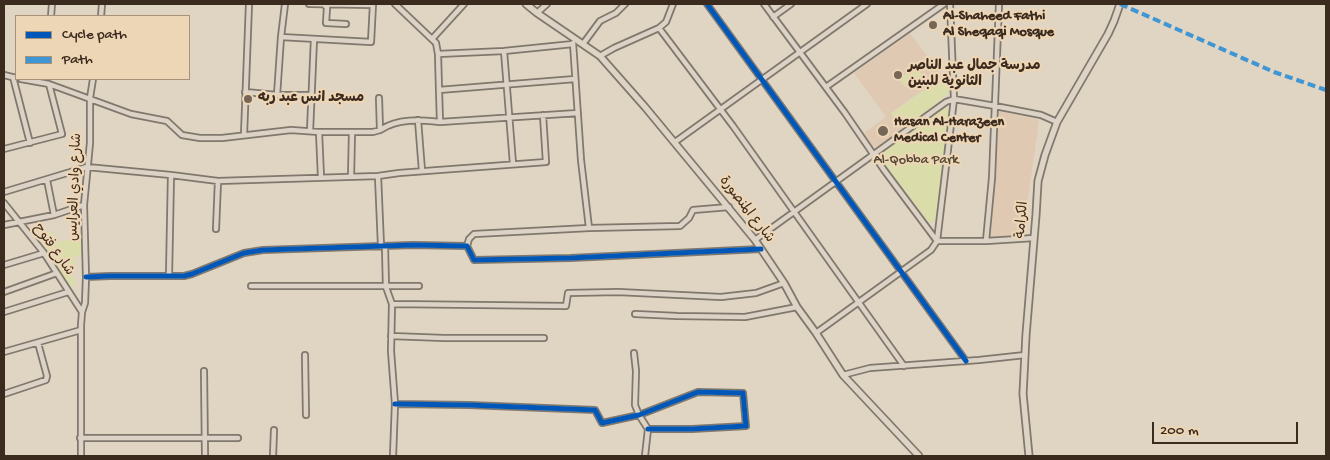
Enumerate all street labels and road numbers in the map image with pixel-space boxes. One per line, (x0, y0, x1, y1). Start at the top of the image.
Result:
street label: شارع وادي العرايس (66, 133, 86, 241)
street label: شارع المنصورة (715, 173, 777, 247)
street label: الكرامة (1013, 201, 1033, 239)
street label: شارع فتوح (29, 221, 77, 279)

